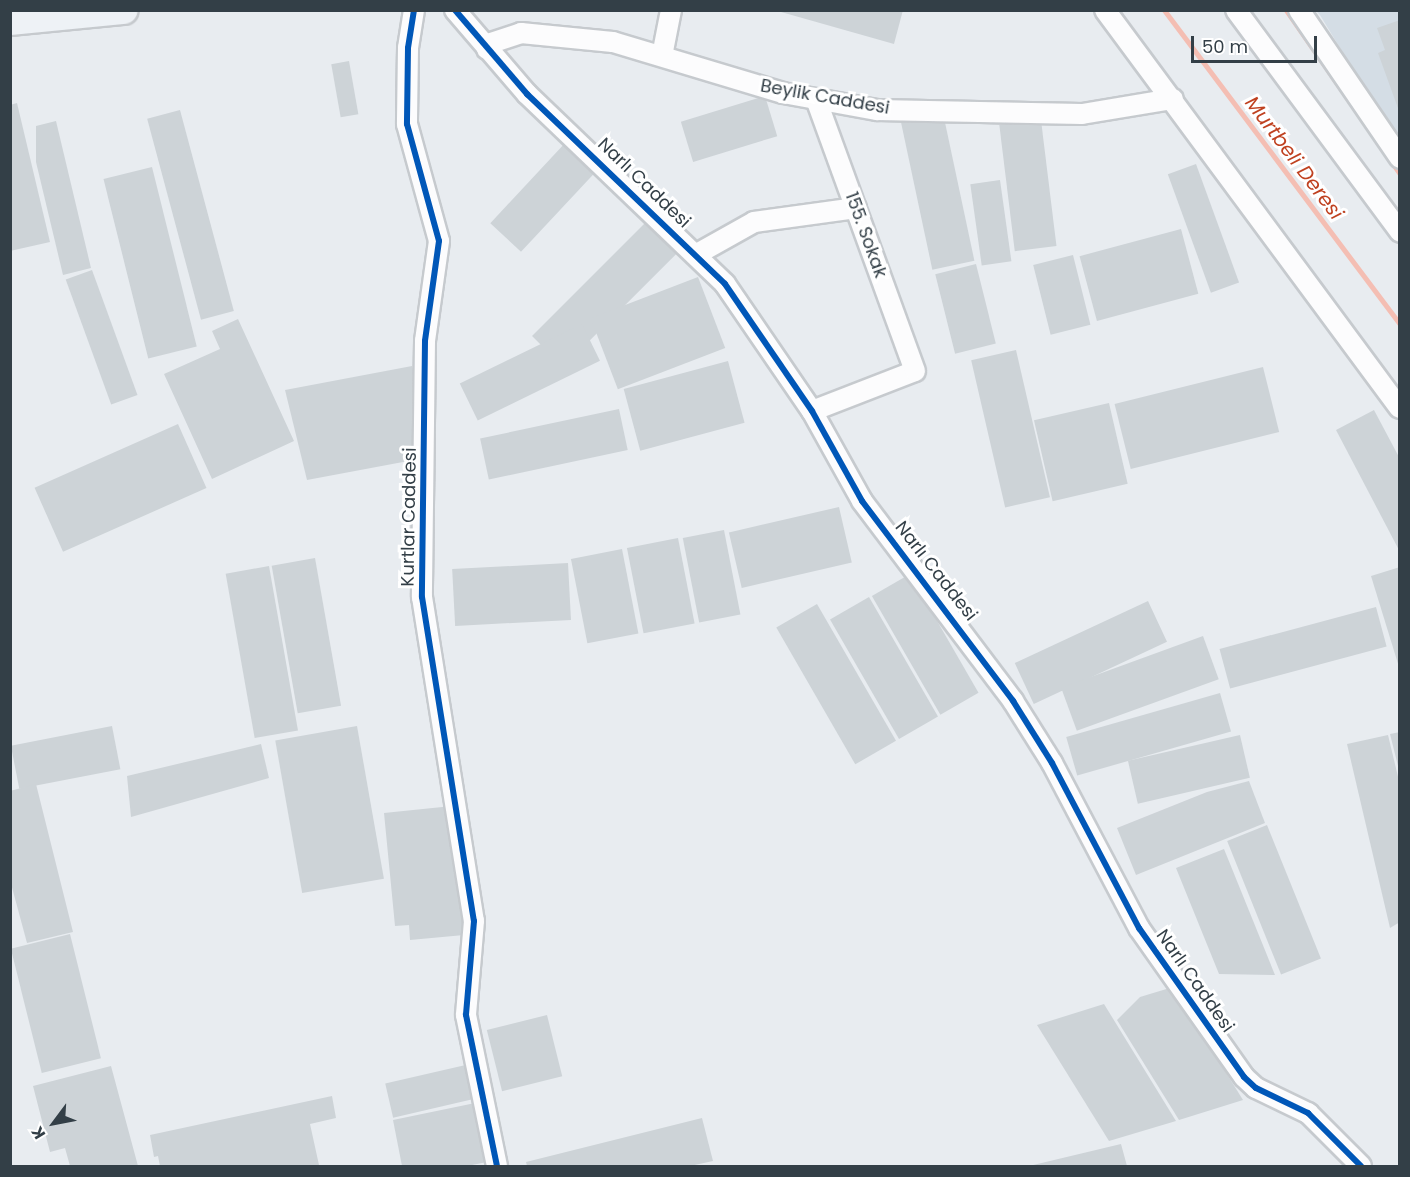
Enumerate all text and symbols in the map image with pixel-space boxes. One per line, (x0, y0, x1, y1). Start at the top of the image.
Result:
scale bar (1194, 24, 1320, 62)
text: 50 m (1202, 34, 1248, 59)
street label: Beylik Caddesi (759, 75, 891, 119)
water label: Murtbeli Deresi (1240, 92, 1348, 224)
street label: Narlı Caddesi (593, 133, 695, 233)
street label: 155. Sokak (841, 189, 891, 281)
street label: Kurtlar Caddesi (397, 447, 421, 587)
street label: Narlı Caddesi (890, 517, 982, 625)
street label: Narlı Caddesi (1152, 925, 1238, 1037)
north arrow (24, 1093, 84, 1153)
text: K (26, 1122, 51, 1144)

